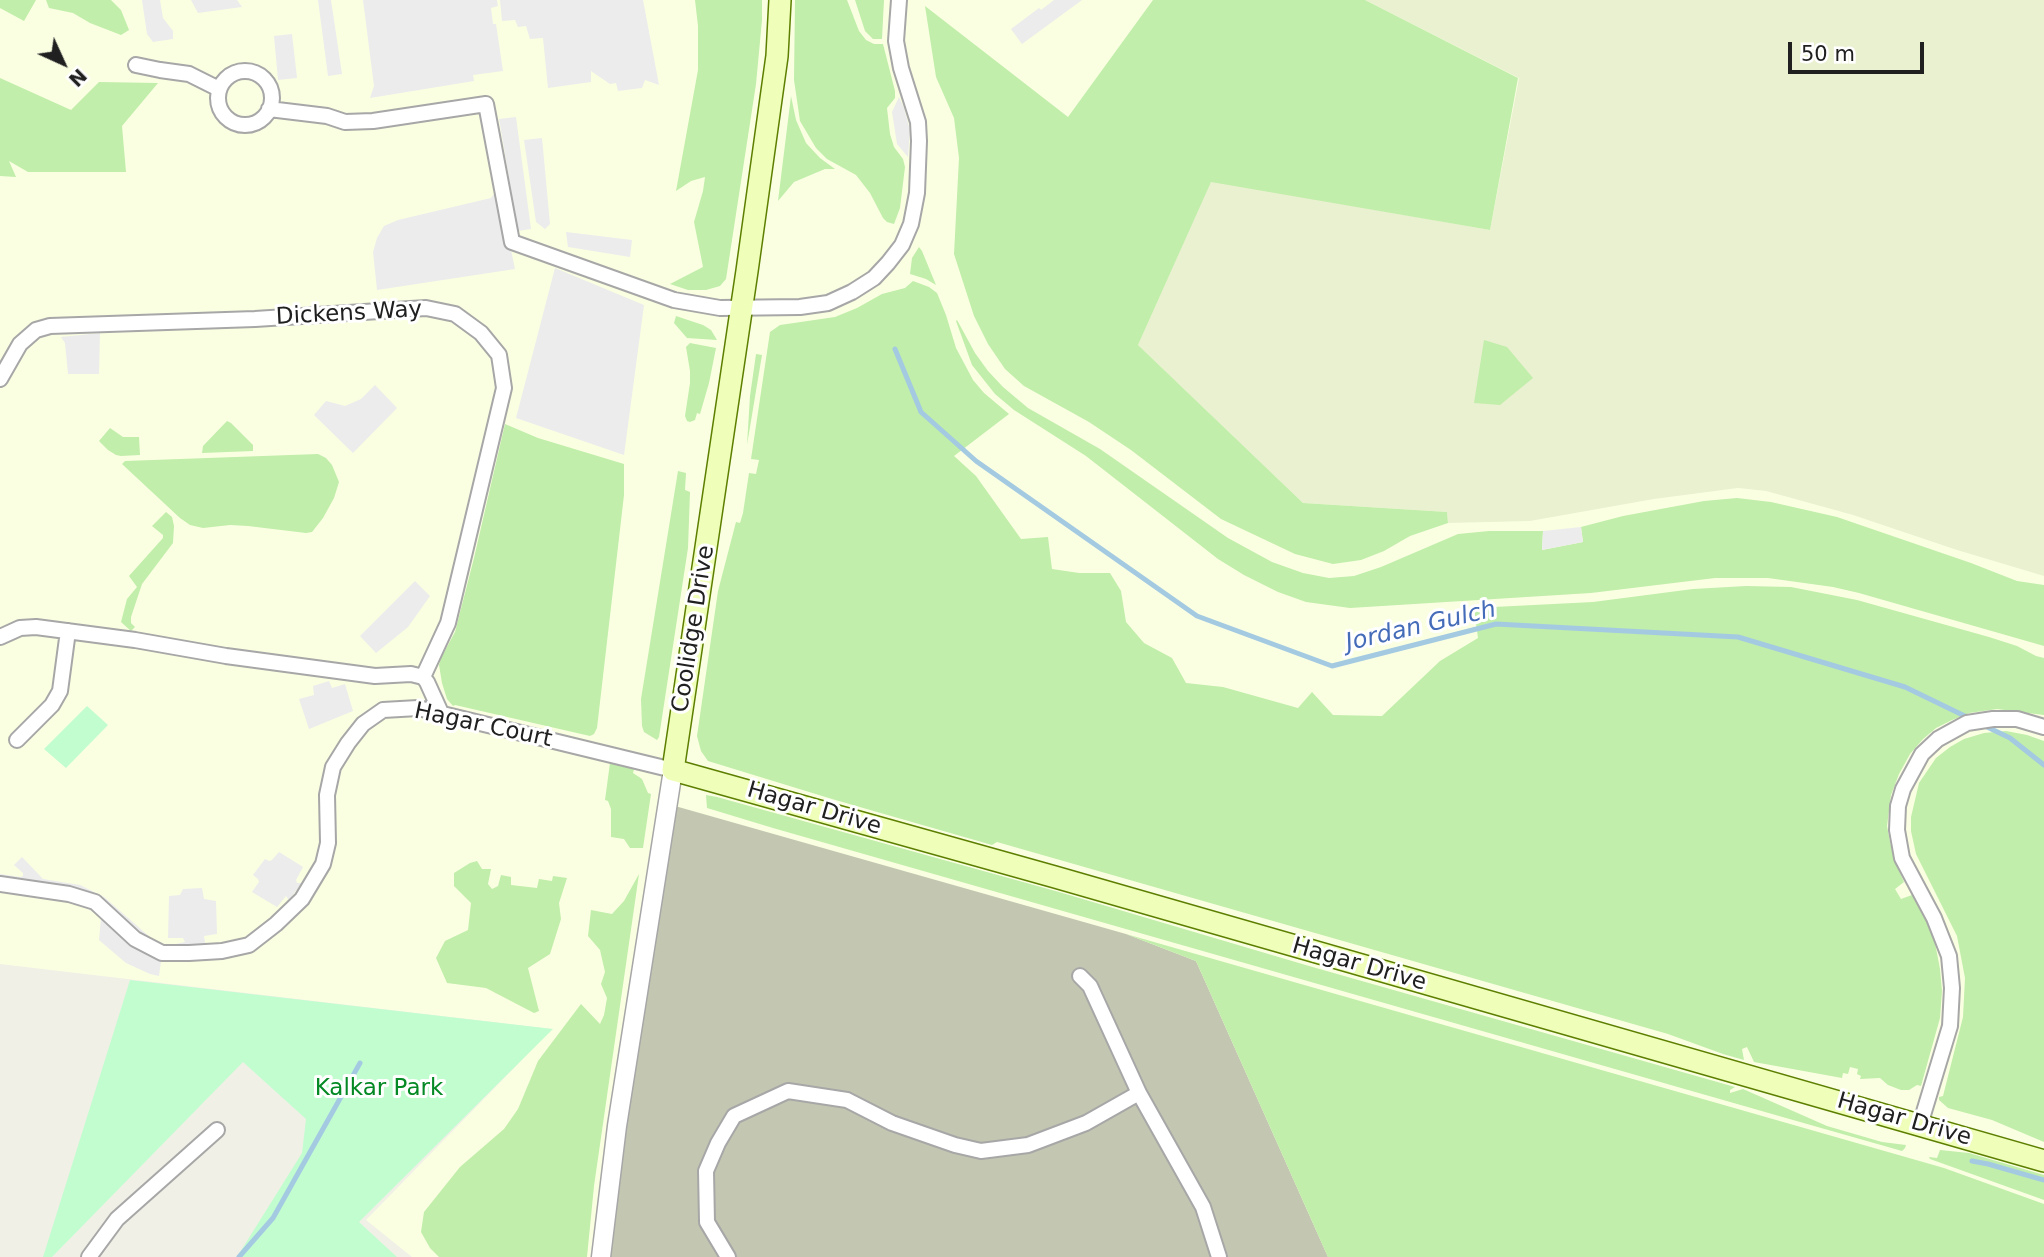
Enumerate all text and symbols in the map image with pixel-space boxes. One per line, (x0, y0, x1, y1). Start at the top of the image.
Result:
north arrow (28, 28, 98, 98)
scale bar (1792, 28, 1928, 72)
text: 50 m (1801, 42, 1855, 66)
text: N (64, 64, 91, 91)
street label: Dickens Way (275, 296, 423, 332)
street label: Coolidge Drive (667, 543, 721, 715)
water label: Jordan Gulch (1343, 596, 1499, 658)
street label: Hagar Court (412, 698, 554, 754)
street label: Hagar Drive (744, 777, 884, 841)
street label: Hagar Drive (1289, 933, 1429, 997)
park label: Kalkar Park (315, 1075, 443, 1103)
street label: Hagar Drive (1834, 1088, 1974, 1152)

